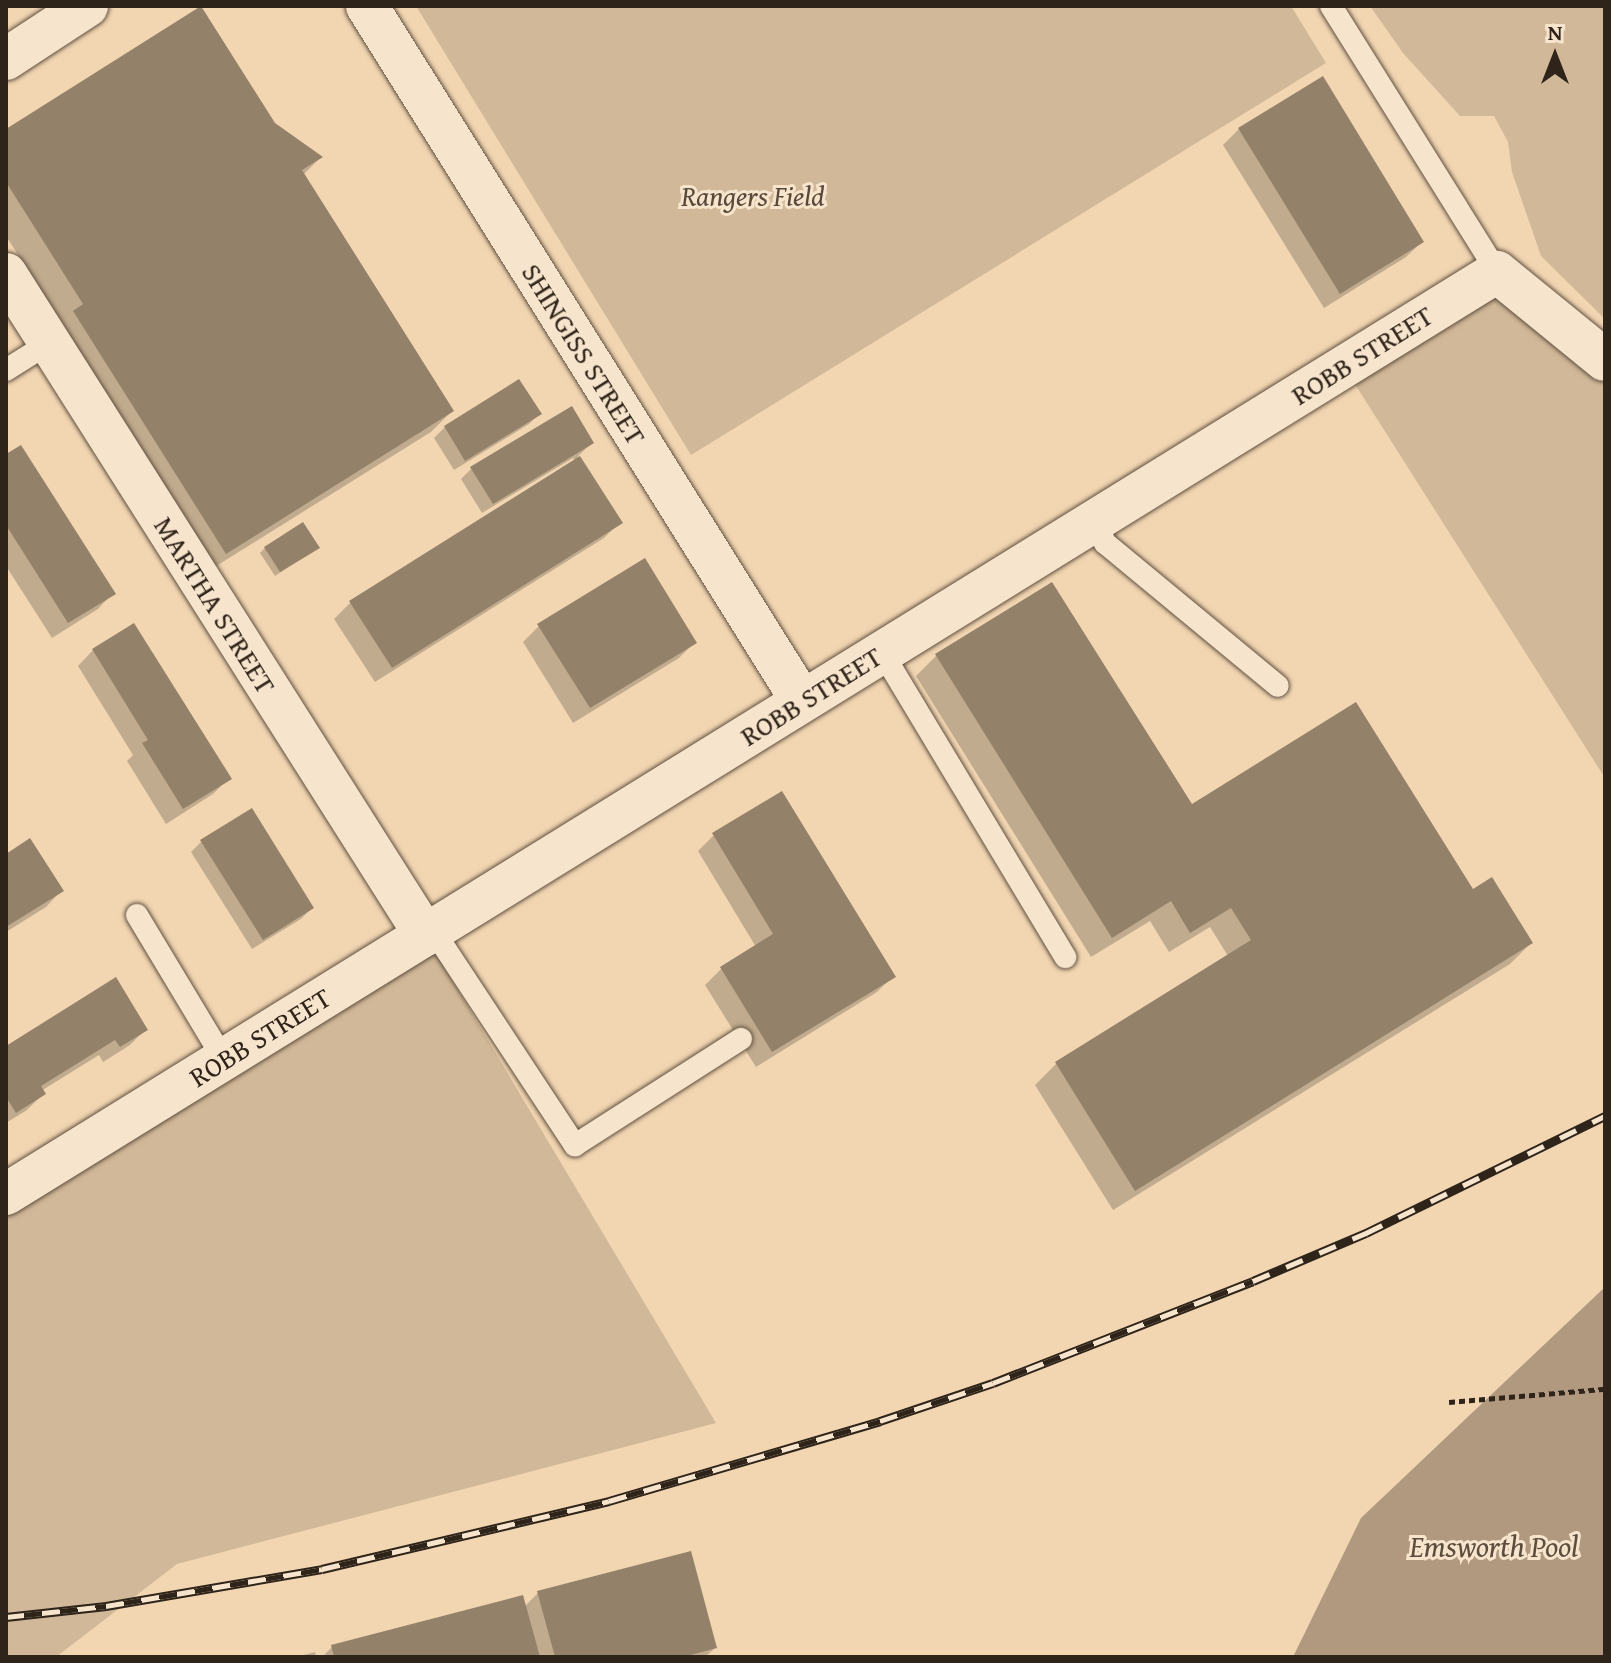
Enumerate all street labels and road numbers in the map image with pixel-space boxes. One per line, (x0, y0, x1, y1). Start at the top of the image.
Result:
street label: SHINGISS STREET (515, 257, 653, 451)
street label: ROBB STREET (1285, 298, 1439, 412)
street label: MARTHA STREET (147, 510, 283, 700)
street label: ROBB STREET (734, 639, 888, 753)
street label: ROBB STREET (183, 980, 337, 1094)

